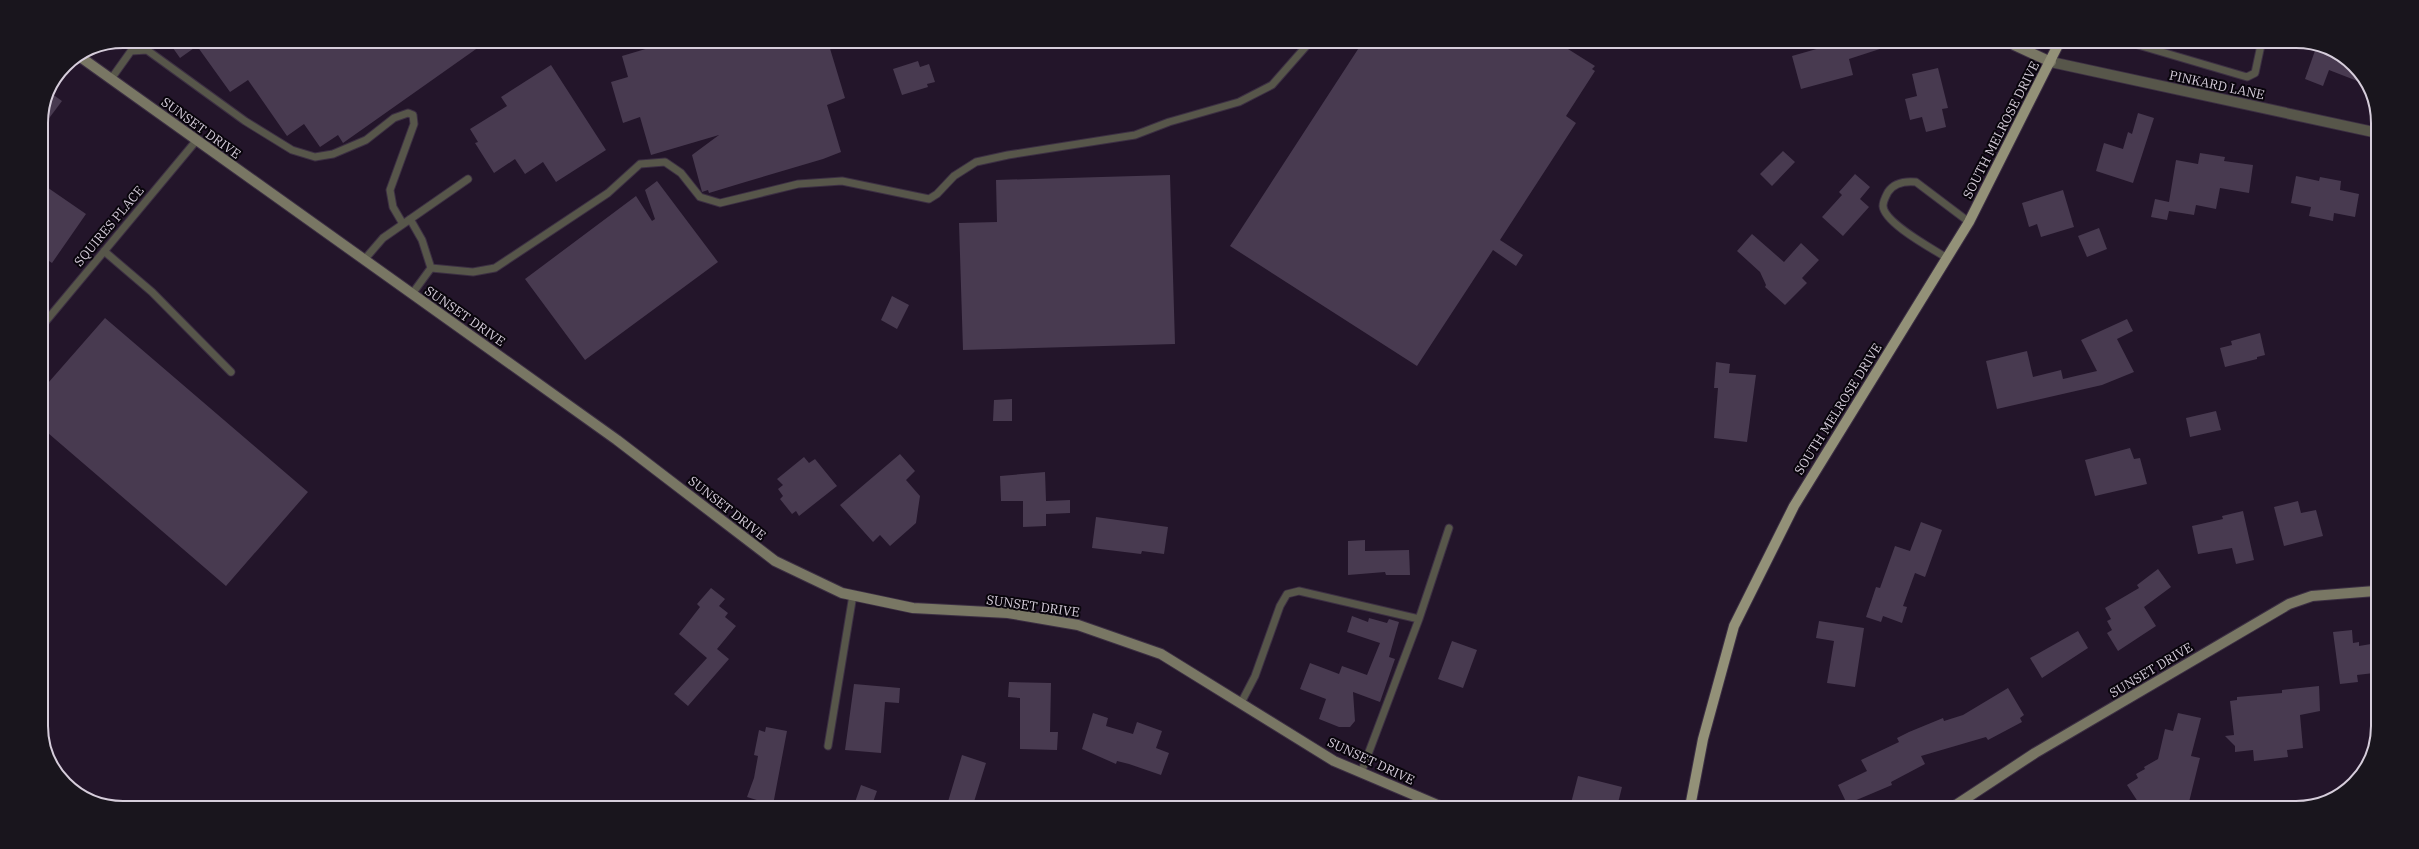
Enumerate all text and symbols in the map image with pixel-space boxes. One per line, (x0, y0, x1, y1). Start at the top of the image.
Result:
street label: SOUTH MELROSE DRIVE (1959, 58, 2043, 202)
street label: PINKARD LANE (2168, 67, 2266, 103)
street label: SUNSET DRIVE (158, 93, 244, 163)
street label: SQUIRES PLACE (70, 182, 148, 270)
street label: SUNSET DRIVE (422, 282, 508, 350)
street label: SOUTH MELROSE DRIVE (1791, 340, 1885, 478)
street label: SUNSET DRIVE (685, 472, 769, 544)
street label: SUNSET DRIVE (985, 591, 1081, 621)
street label: SUNSET DRIVE (2106, 638, 2196, 702)
street label: SUNSET DRIVE (1325, 733, 1417, 789)

